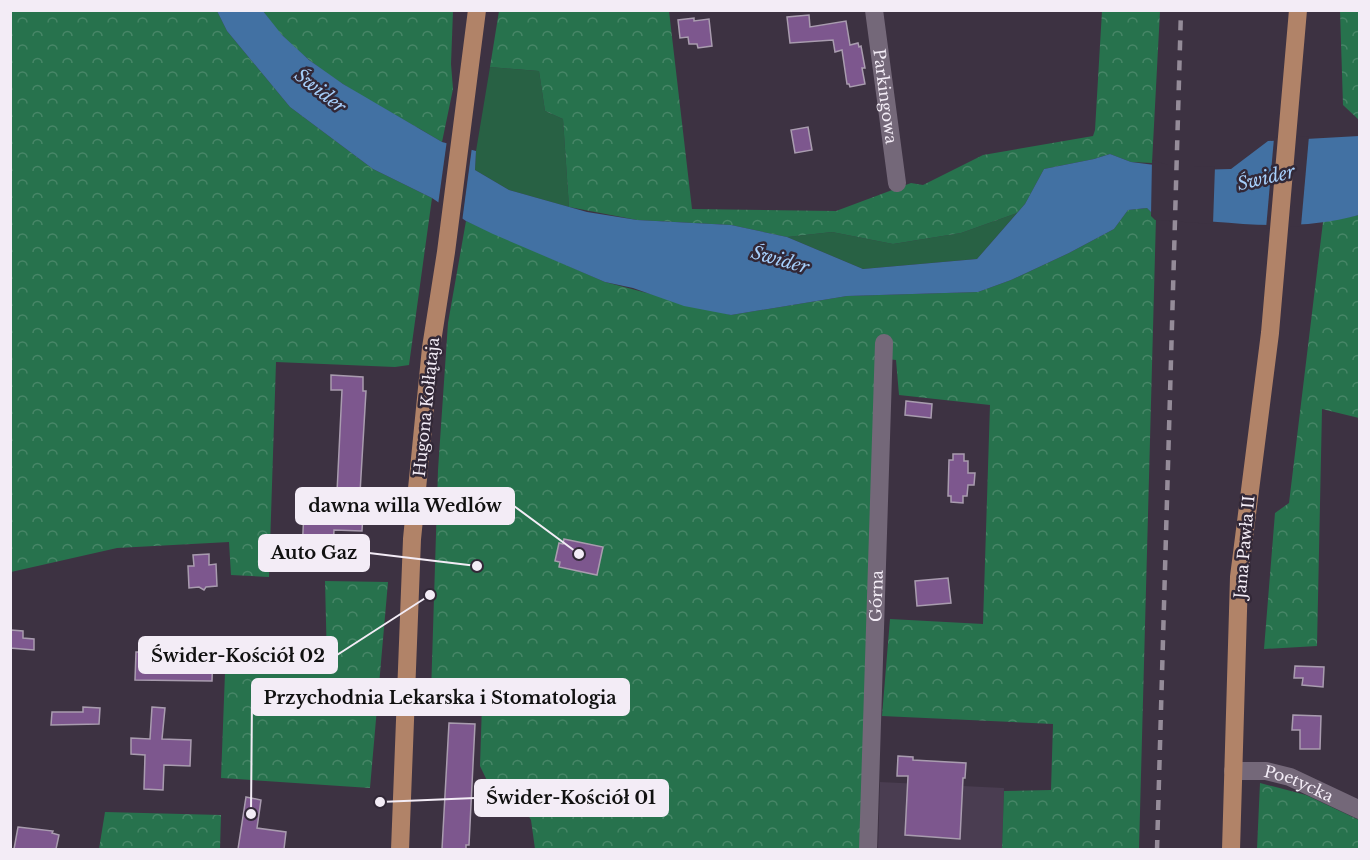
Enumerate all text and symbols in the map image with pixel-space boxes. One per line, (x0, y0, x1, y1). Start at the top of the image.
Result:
street label: Parkingowa (869, 47, 902, 145)
water label: Świder (290, 63, 351, 118)
water label: Świder (1235, 160, 1298, 195)
water label: Świder (749, 240, 812, 279)
street label: Hugona Kołłątaja (409, 336, 443, 478)
callout: dawna willa Wedlów (296, 488, 514, 524)
text: dawna willa Wedlów (308, 495, 503, 517)
street label: Jana Pawła II (1229, 495, 1258, 601)
callout: Auto Gaz (259, 535, 369, 571)
text: Auto Gaz (270, 542, 357, 564)
street label: Górna (865, 570, 887, 622)
callout: Świder-Kościół 02 (139, 637, 337, 673)
text: Świder-Kościół 02 (151, 644, 325, 667)
callout: Przychodnia Lekarska i Stomatologia (252, 679, 629, 715)
text: Przychodnia Lekarska i Stomatologia (263, 687, 617, 709)
street label: Poetycka (1262, 761, 1337, 806)
callout: Świder-Kościół 01 (475, 780, 668, 816)
text: Świder-Kościół 01 (486, 786, 656, 809)

